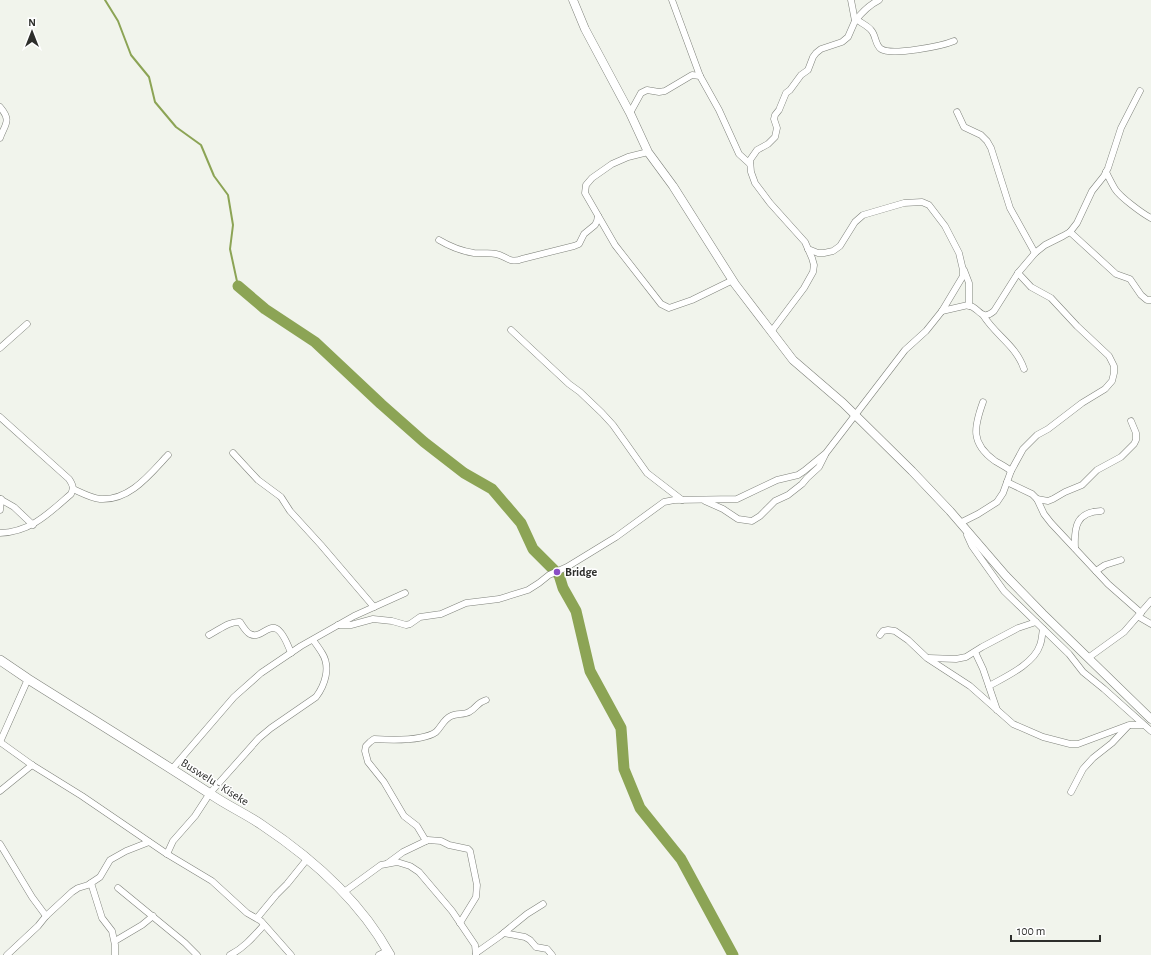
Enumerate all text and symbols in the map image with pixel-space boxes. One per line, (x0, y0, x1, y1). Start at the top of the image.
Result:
north arrow (12, 12, 52, 52)
text: N (28, 17, 36, 28)
place label: Bridge (565, 566, 597, 578)
marker: Bridge (552, 567, 562, 577)
street label: Buswelu - Kiseke (179, 756, 251, 808)
scale bar (1011, 917, 1100, 943)
text: 100 m (1017, 925, 1045, 937)

